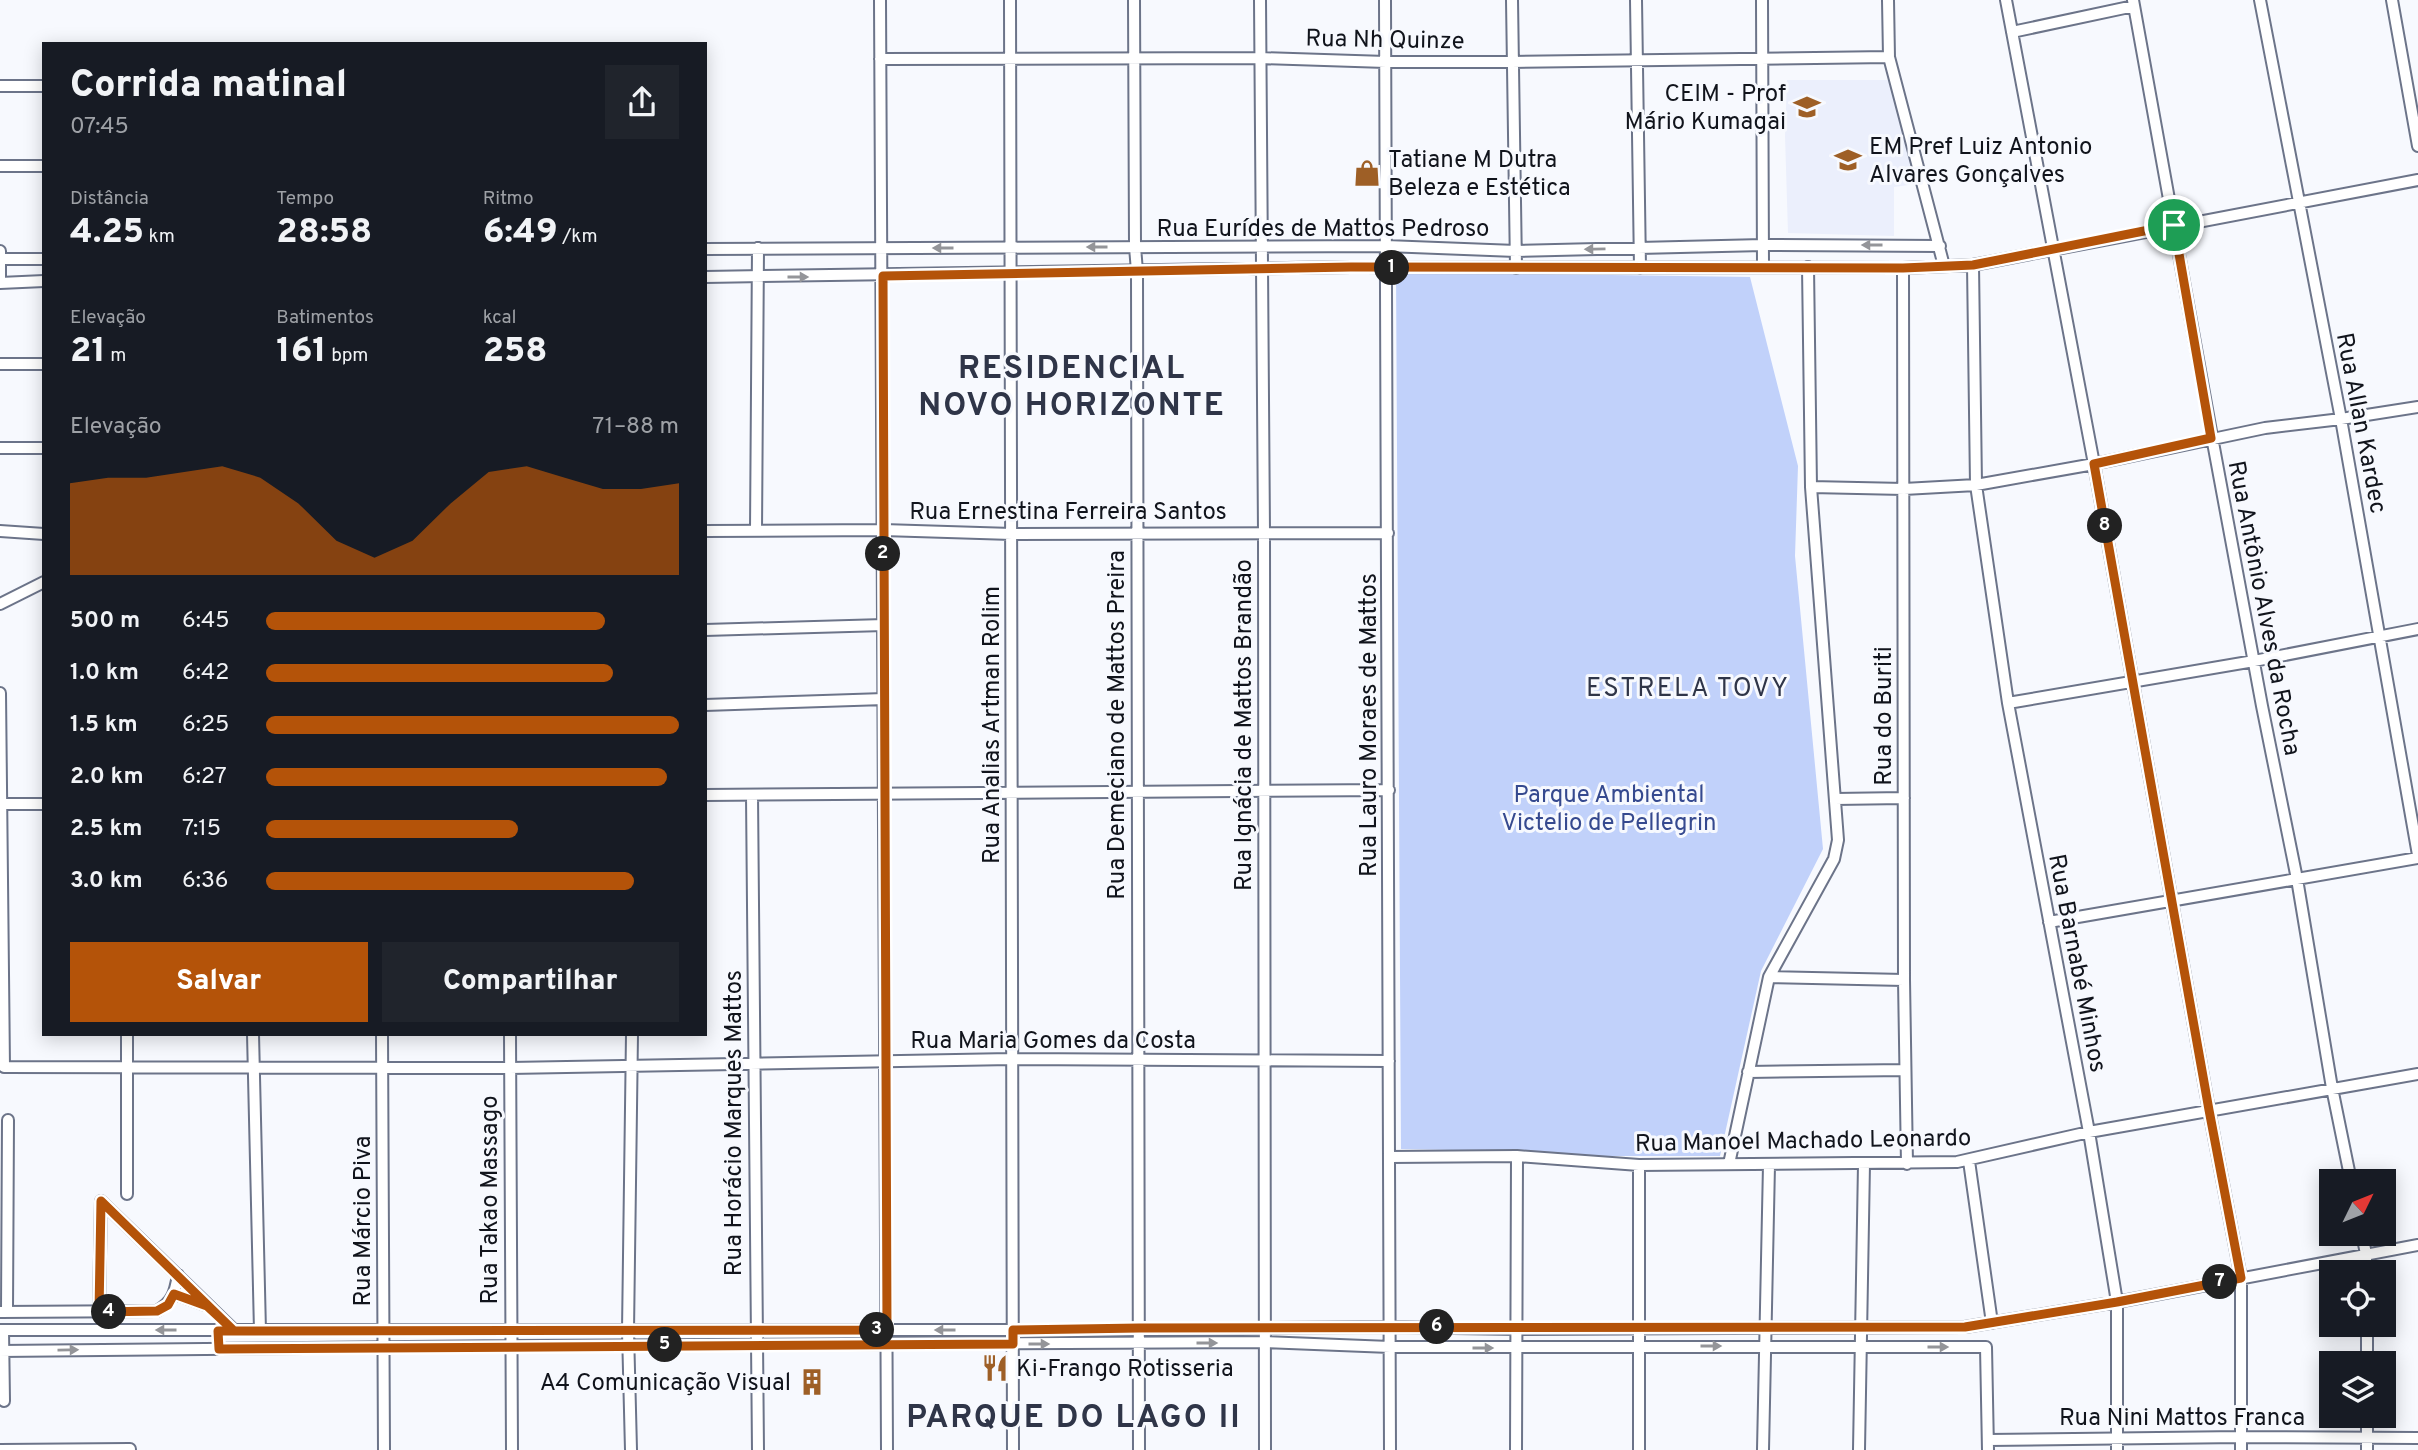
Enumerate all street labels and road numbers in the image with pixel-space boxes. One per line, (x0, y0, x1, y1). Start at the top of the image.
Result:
street label: Rua Nh Quinze (1305, 25, 1465, 57)
street label: Rua Eurídes de Mattos Pedroso (1157, 215, 1489, 245)
street label: Rua Allan Kardec (2328, 330, 2392, 516)
street label: Rua Antônio Alves da Rocha (2220, 458, 2306, 758)
street label: Rua Ernestina Ferreira Santos (909, 498, 1227, 528)
street label: Rua Demeciano de Mattos Preira (1103, 550, 1133, 900)
street label: Rua Ignácia de Mattos Brandão (1230, 559, 1260, 891)
street label: Rua Lauro Moraes de Mattos (1355, 573, 1385, 877)
street label: Rua Analias Artman Rolim (978, 586, 1008, 864)
street label: Rua do Buriti (1870, 646, 1900, 786)
street label: Rua Barnabé Minhos (2040, 852, 2112, 1075)
street label: Rua Horácio Marques Mattos (720, 970, 750, 1276)
street label: Rua Maria Gomes da Costa (910, 1027, 1196, 1057)
street label: Rua Takao Massago (476, 1095, 506, 1305)
street label: Rua Manoel Machado Leonardo (1635, 1124, 1972, 1160)
street label: Rua Márcio Piva (349, 1136, 379, 1306)
street label: Rua Nini Mattos Franca (2059, 1404, 2305, 1434)

